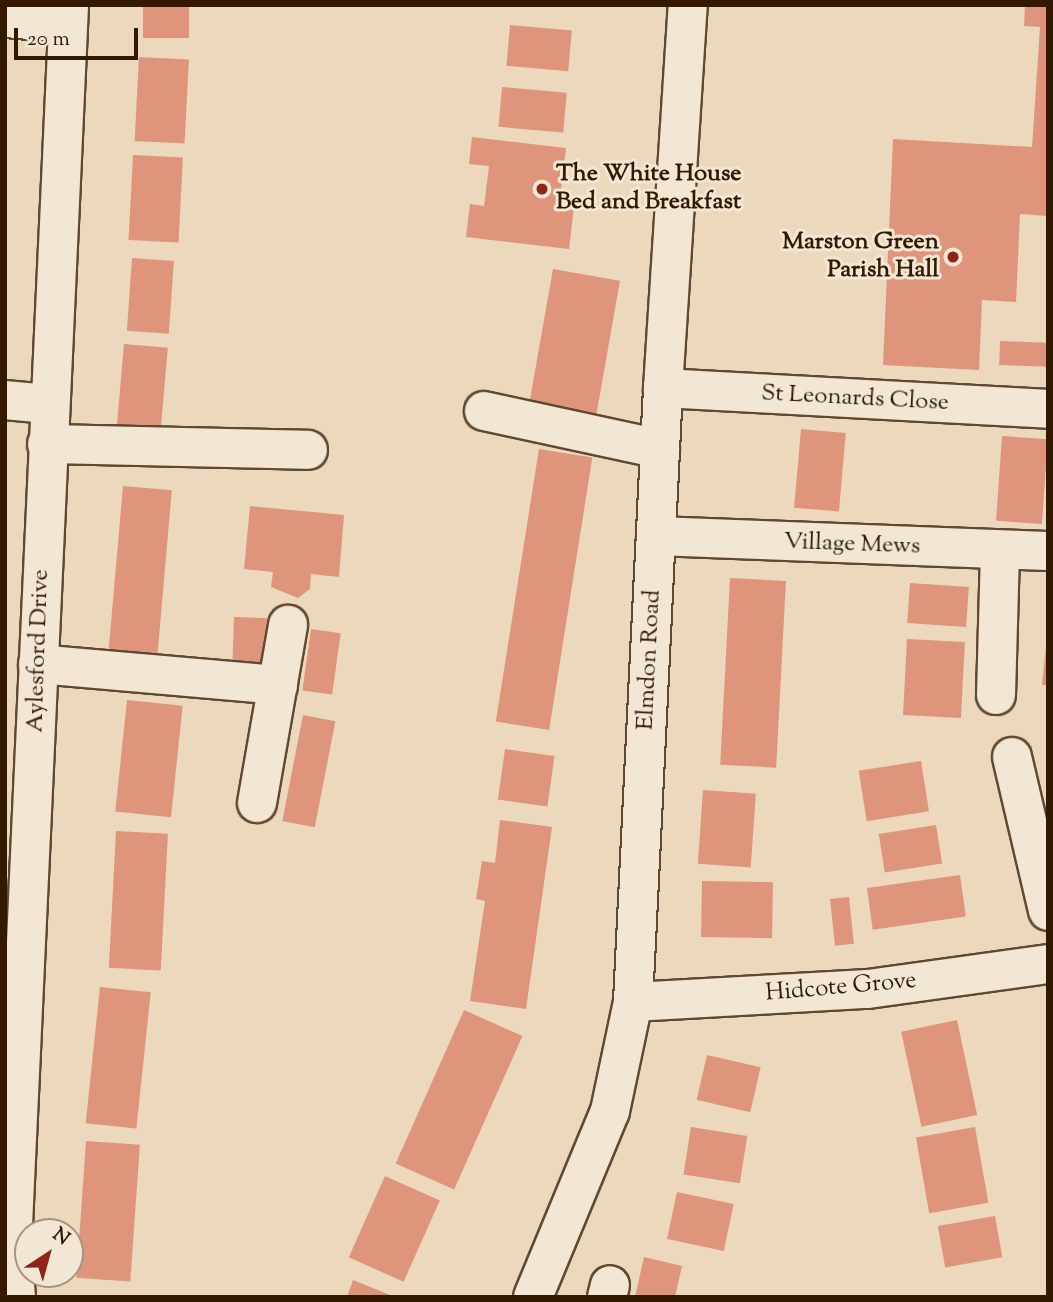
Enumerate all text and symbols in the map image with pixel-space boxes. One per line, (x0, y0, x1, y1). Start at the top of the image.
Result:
scale bar (18, 14, 142, 58)
text: 20 m (27, 25, 70, 55)
place label: The White House Bed and Breakfast (556, 161, 741, 217)
marker: The White House Bed and Breakfast (534, 181, 550, 197)
place label: Marston Green Parish Hall (782, 229, 939, 285)
marker: Marston Green Parish Hall (945, 249, 961, 265)
street label: St Leonards Close (760, 380, 950, 418)
street label: Village Mews (783, 528, 921, 562)
street label: Aylesford Drive (22, 569, 56, 733)
street label: Elmdon Road (632, 589, 668, 731)
street label: Hidcote Grove (764, 967, 918, 1009)
north arrow (14, 1218, 84, 1288)
text: N (46, 1222, 75, 1253)

